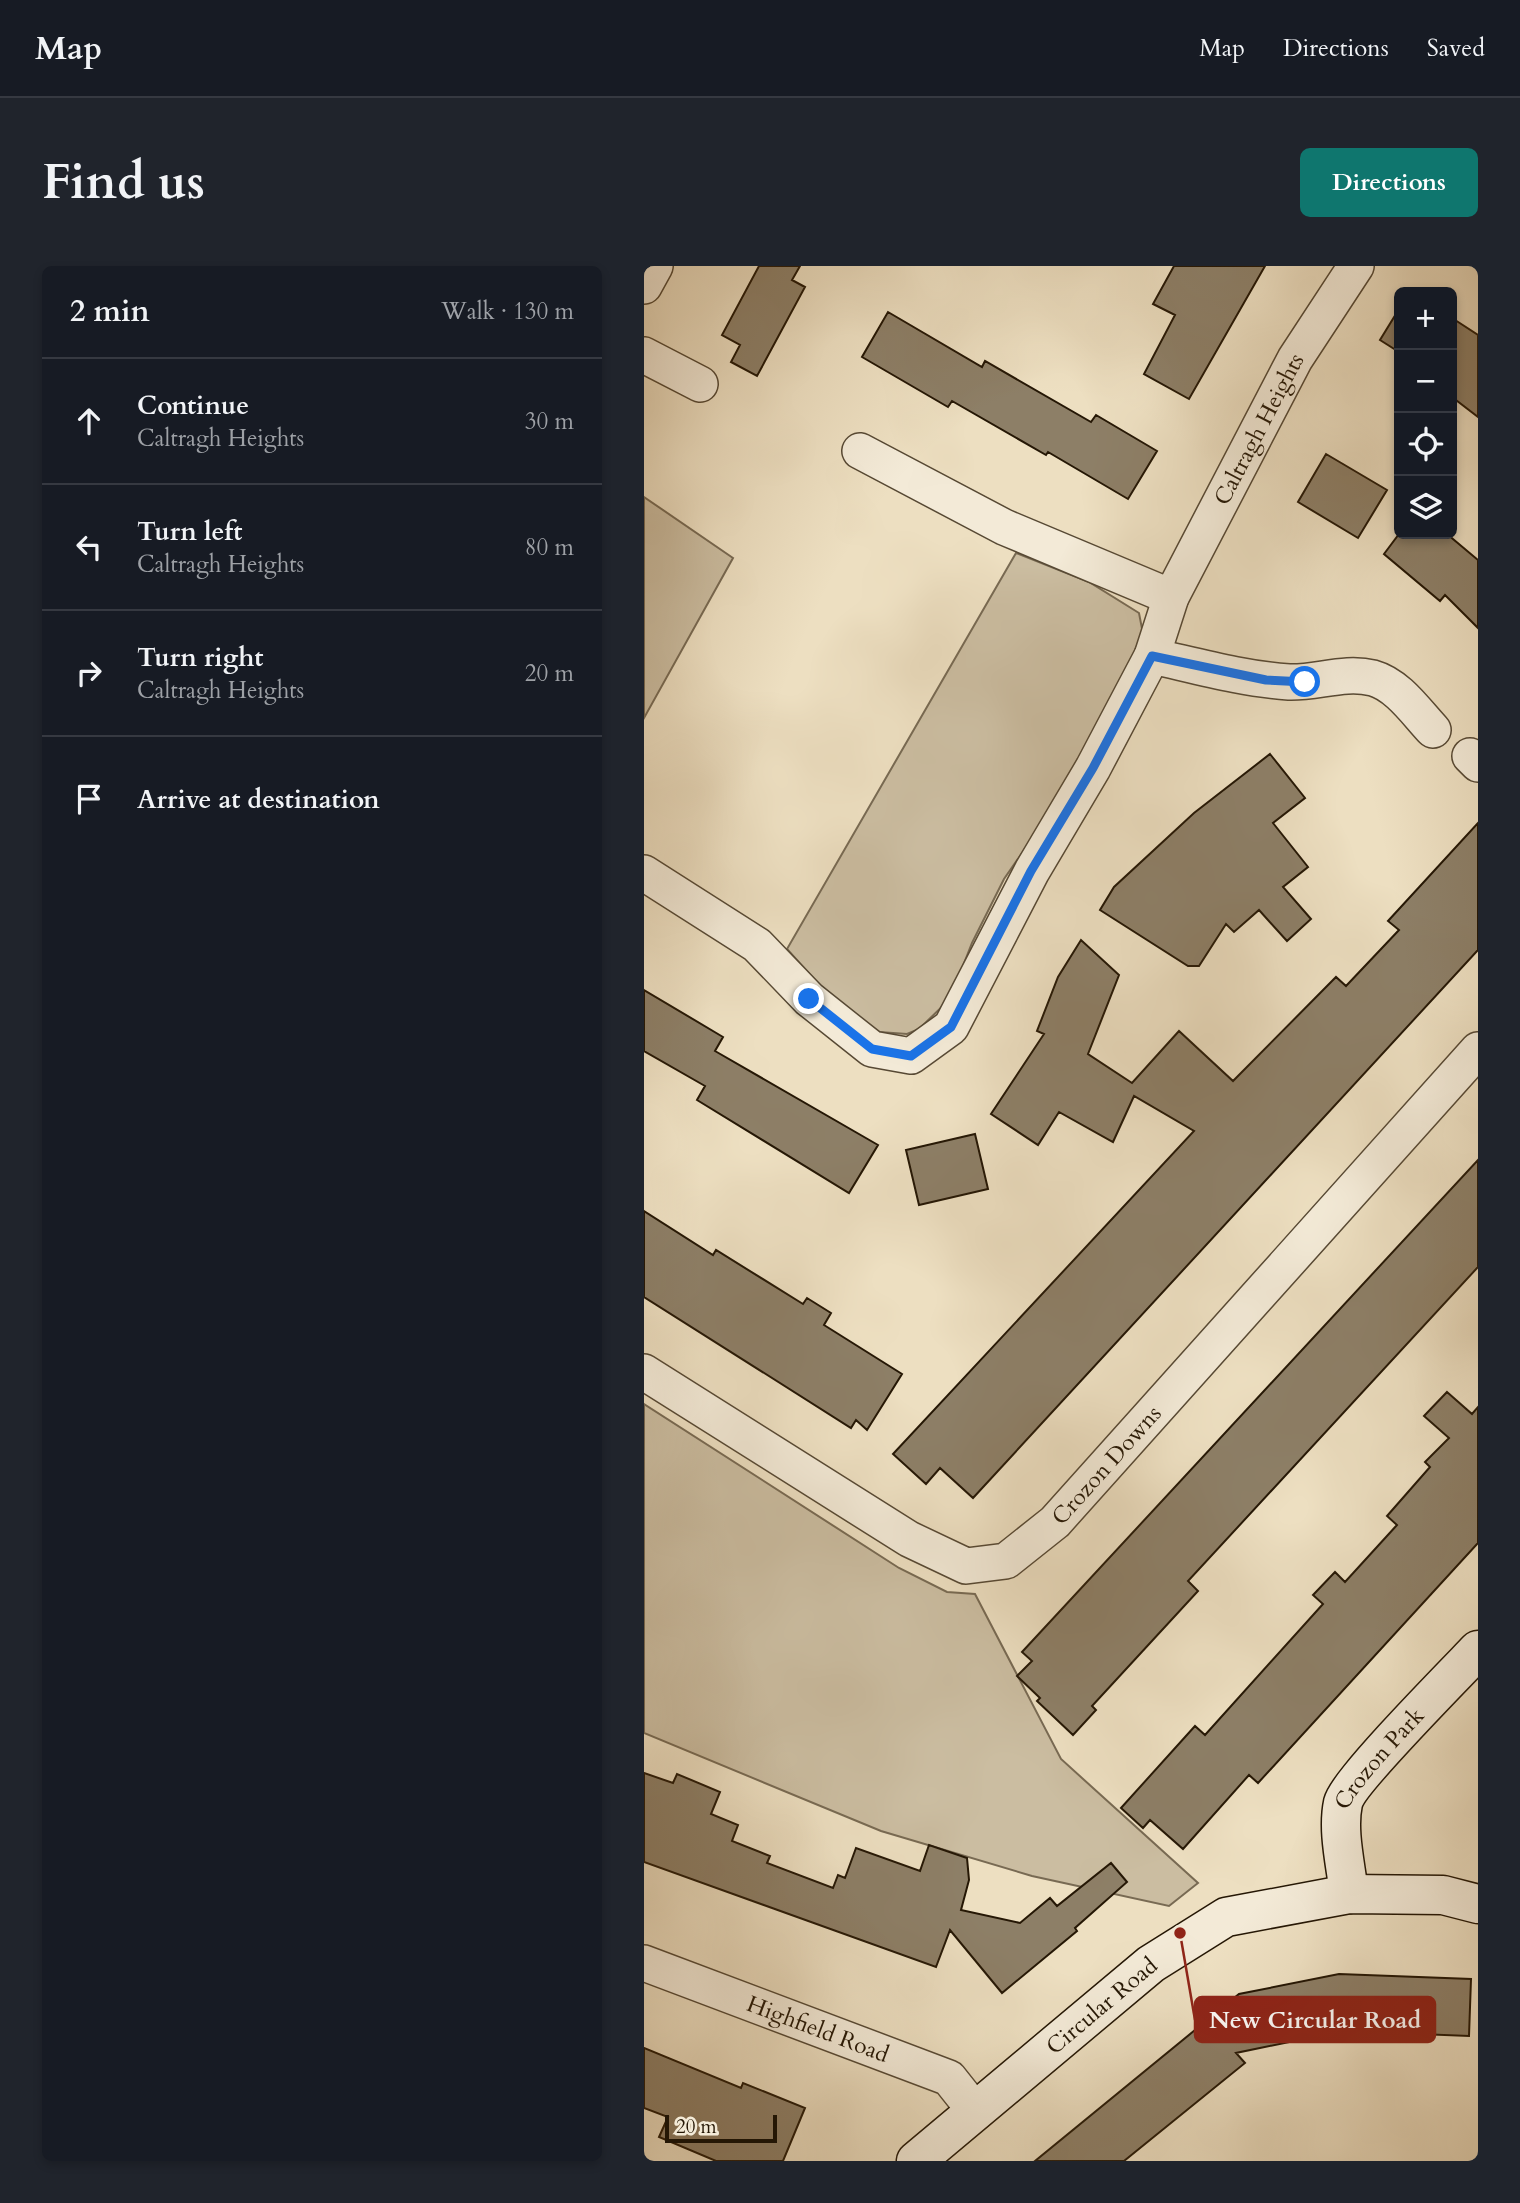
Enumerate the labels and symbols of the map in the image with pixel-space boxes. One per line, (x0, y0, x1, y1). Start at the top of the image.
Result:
street label: Caltragh Heights (1206, 346, 1311, 510)
route start (1289, 666, 1320, 697)
route end (793, 983, 824, 1014)
street label: Crozon Downs (1044, 1398, 1168, 1531)
street label: Crozon Park (1326, 1700, 1431, 1814)
street label: Circular Road (1039, 1949, 1164, 2061)
street label: Highfield Road (743, 1988, 894, 2070)
callout: New Circular Road (1195, 1997, 1435, 2042)
text: New Circular Road (1209, 2004, 1421, 2037)
scale bar (665, 2112, 777, 2144)

